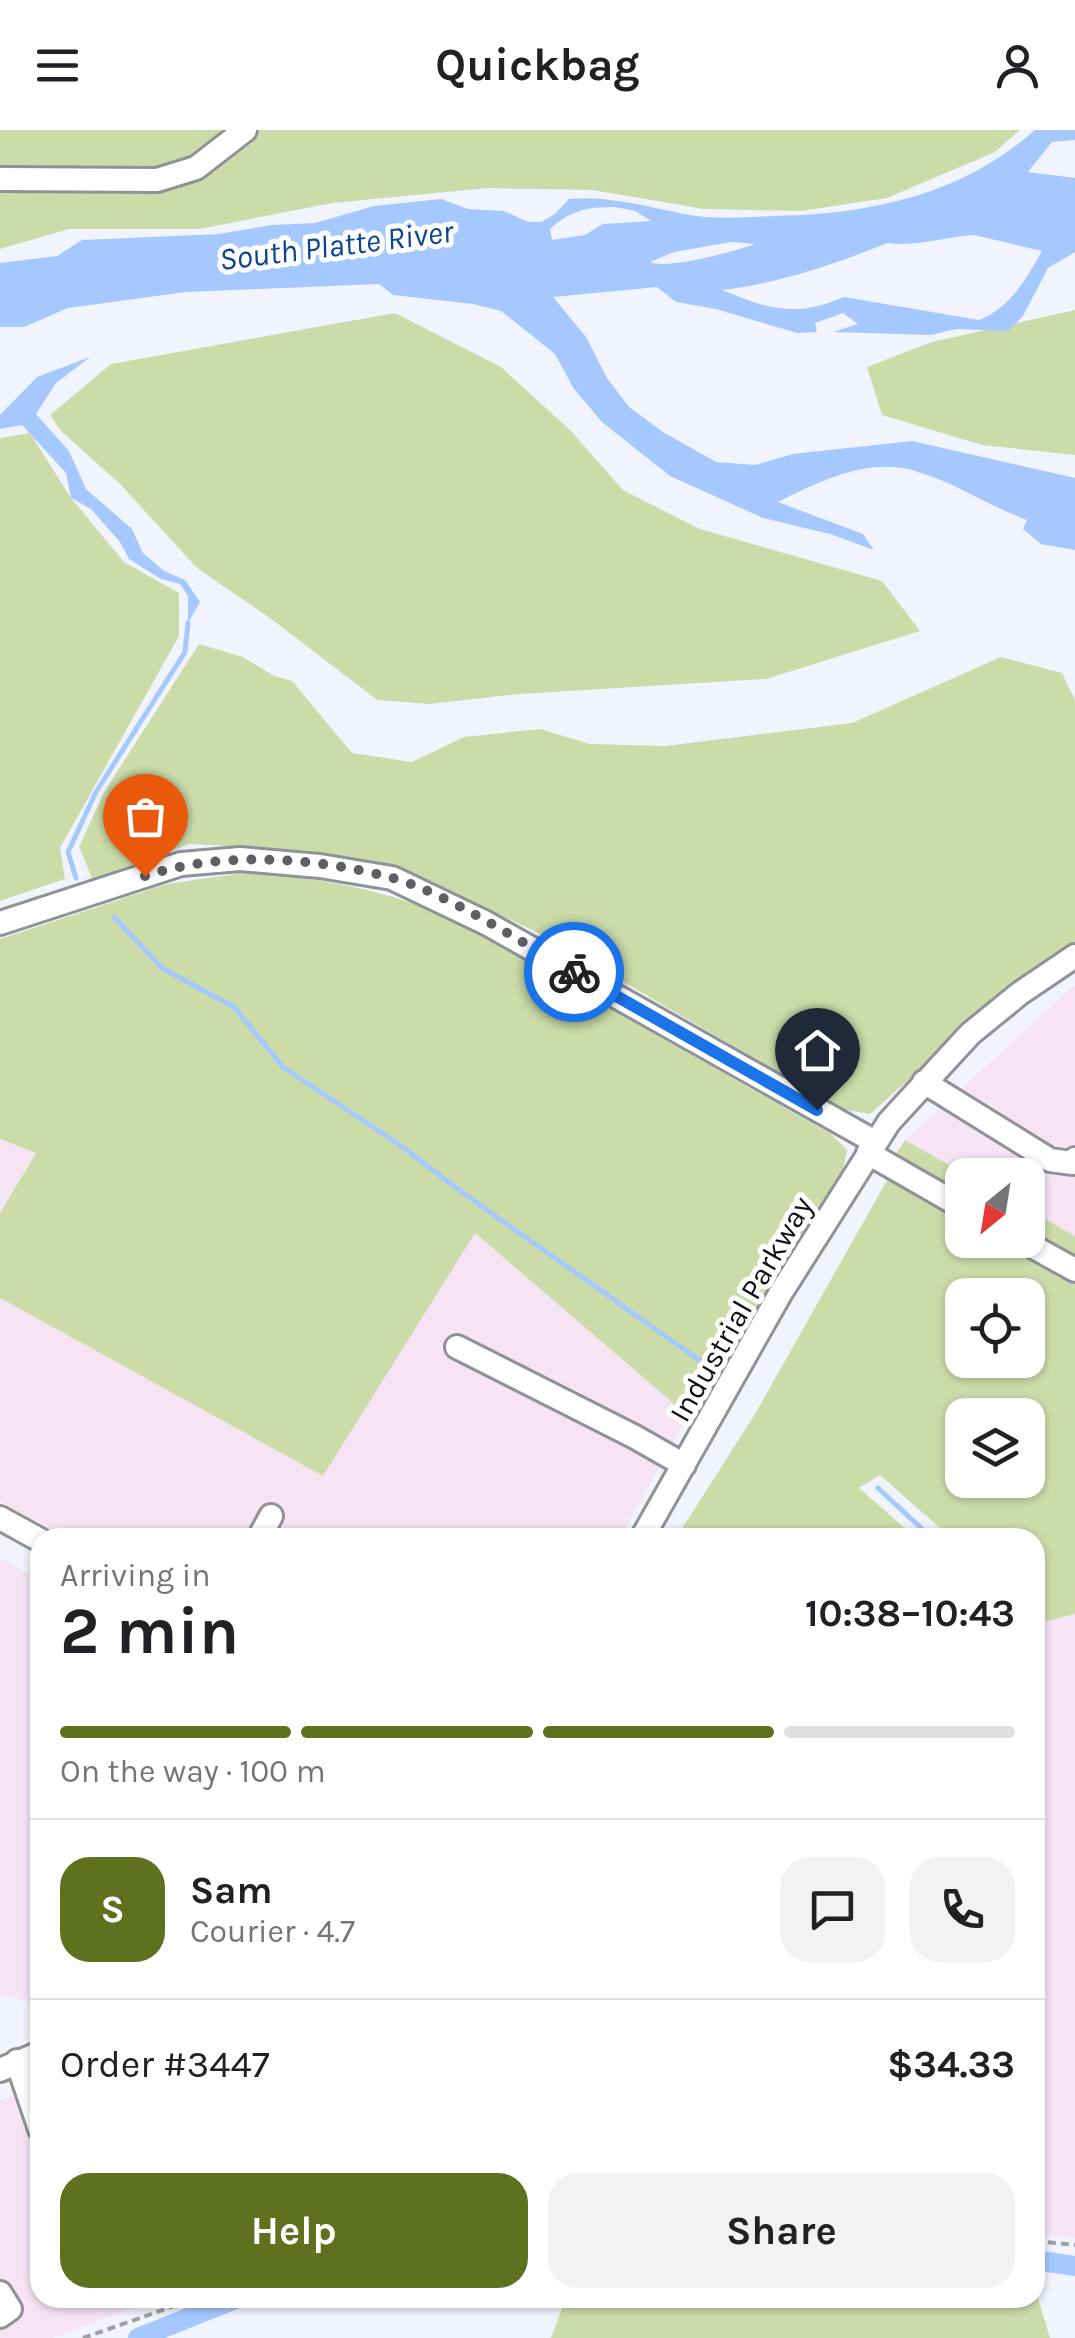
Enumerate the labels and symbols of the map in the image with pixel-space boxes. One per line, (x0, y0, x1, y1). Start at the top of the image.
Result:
water label: South Platte River (217, 213, 456, 278)
pin (103, 774, 188, 877)
courier (524, 922, 624, 1022)
pin (775, 1008, 860, 1111)
north arrow (945, 1158, 1045, 1258)
street label: Industrial Parkway (662, 1190, 820, 1428)

